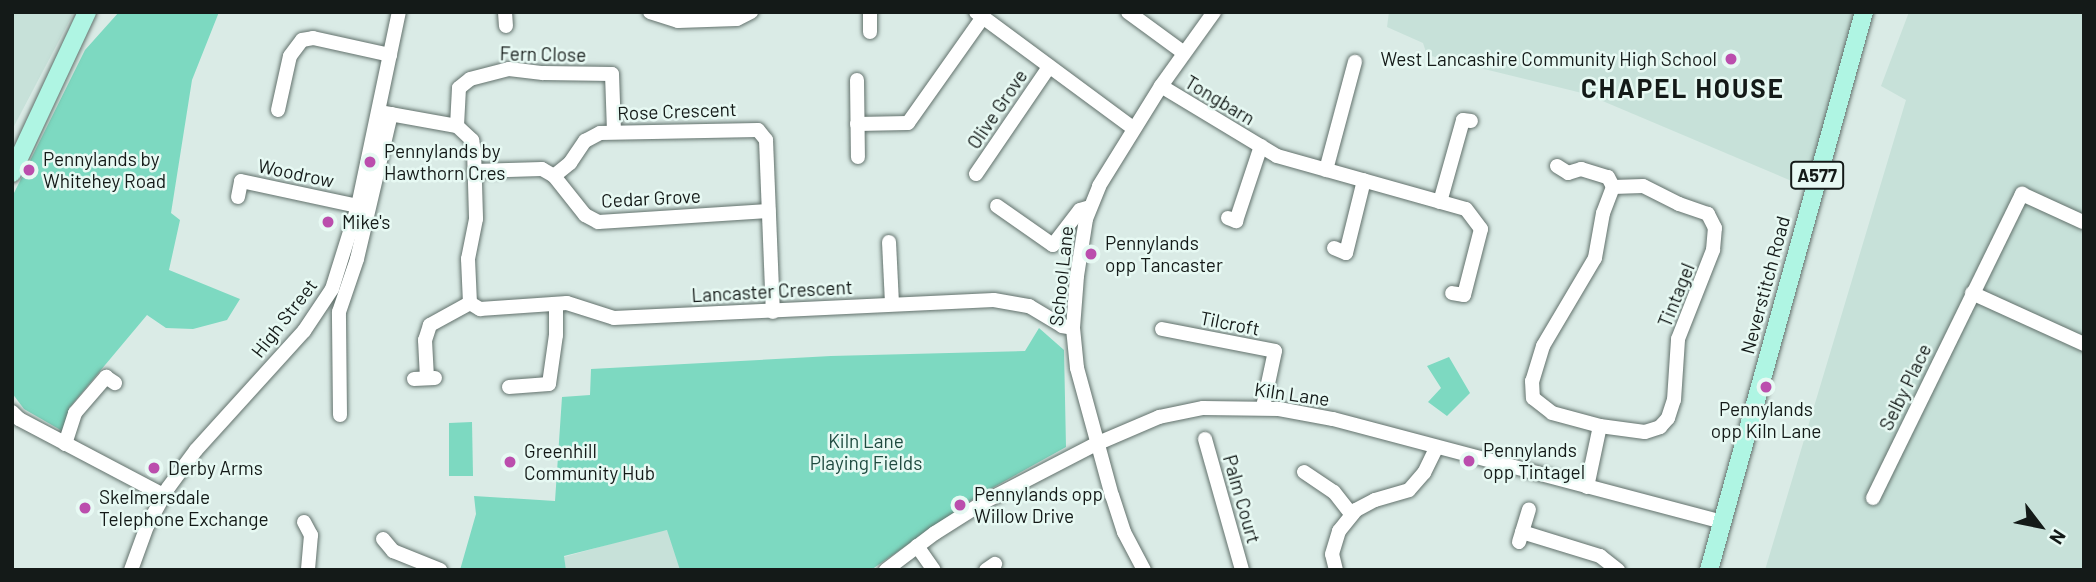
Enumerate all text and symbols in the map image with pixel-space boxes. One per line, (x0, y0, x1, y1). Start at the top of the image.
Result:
street label: Fern Close (499, 42, 587, 66)
place label: West Lancashire Community High School (1381, 48, 1717, 70)
marker: West Lancashire Community High School (1723, 51, 1739, 67)
street label: Olive Grove (962, 65, 1032, 153)
street label: Tongbarn (1181, 70, 1259, 130)
district label: CHAPEL HOUSE (1583, 72, 1783, 104)
street label: Rose Crescent (617, 98, 737, 124)
place label: Pennylands by Hawthorn Cres (384, 140, 506, 184)
place label: Pennylands by Whitehey Road (43, 148, 166, 192)
street label: Woodrow (256, 154, 336, 192)
marker: Pennylands by Hawthorn Cres (362, 154, 378, 170)
road number: A577 (1789, 160, 1845, 190)
marker: Pennylands by Whitehey Road (21, 162, 37, 178)
street label: Cedar Grove (601, 184, 701, 212)
place label: Mike's (342, 211, 391, 233)
marker: Mike's (320, 214, 336, 230)
street label: Neverstitch Road (1736, 214, 1794, 356)
street label: School Lane (1044, 225, 1078, 327)
place label: Pennylands opp Tancaster (1105, 232, 1223, 276)
marker: Pennylands opp Tancaster (1083, 246, 1099, 262)
street label: Tintagel (1653, 260, 1699, 330)
street label: High Street (246, 274, 322, 362)
street label: Lancaster Crescent (691, 275, 853, 307)
street label: Tilcroft (1198, 306, 1262, 340)
street label: Selby Place (1874, 340, 1936, 434)
street label: Kiln Lane (1253, 377, 1331, 411)
marker: Pennylands opp Kiln Lane (1758, 379, 1774, 395)
place label: Pennylands opp Kiln Lane (1711, 398, 1821, 442)
park label: Kiln Lane Playing Fields (810, 430, 922, 474)
place label: Pennylands opp Tintagel (1483, 439, 1585, 483)
place label: Greenhill Community Hub (524, 440, 655, 484)
street label: Palm Court (1219, 452, 1265, 546)
marker: Pennylands opp Tintagel (1461, 453, 1477, 469)
marker: Greenhill Community Hub (502, 454, 518, 470)
place label: Derby Arms (168, 457, 263, 479)
marker: Derby Arms (146, 460, 162, 476)
place label: Pennylands opp Willow Drive (974, 483, 1103, 527)
place label: Skelmersdale Telephone Exchange (99, 486, 269, 530)
north arrow (2005, 491, 2075, 561)
marker: Pennylands opp Willow Drive (952, 497, 968, 513)
marker: Skelmersdale Telephone Exchange (77, 500, 93, 516)
text: N (2045, 526, 2071, 549)

